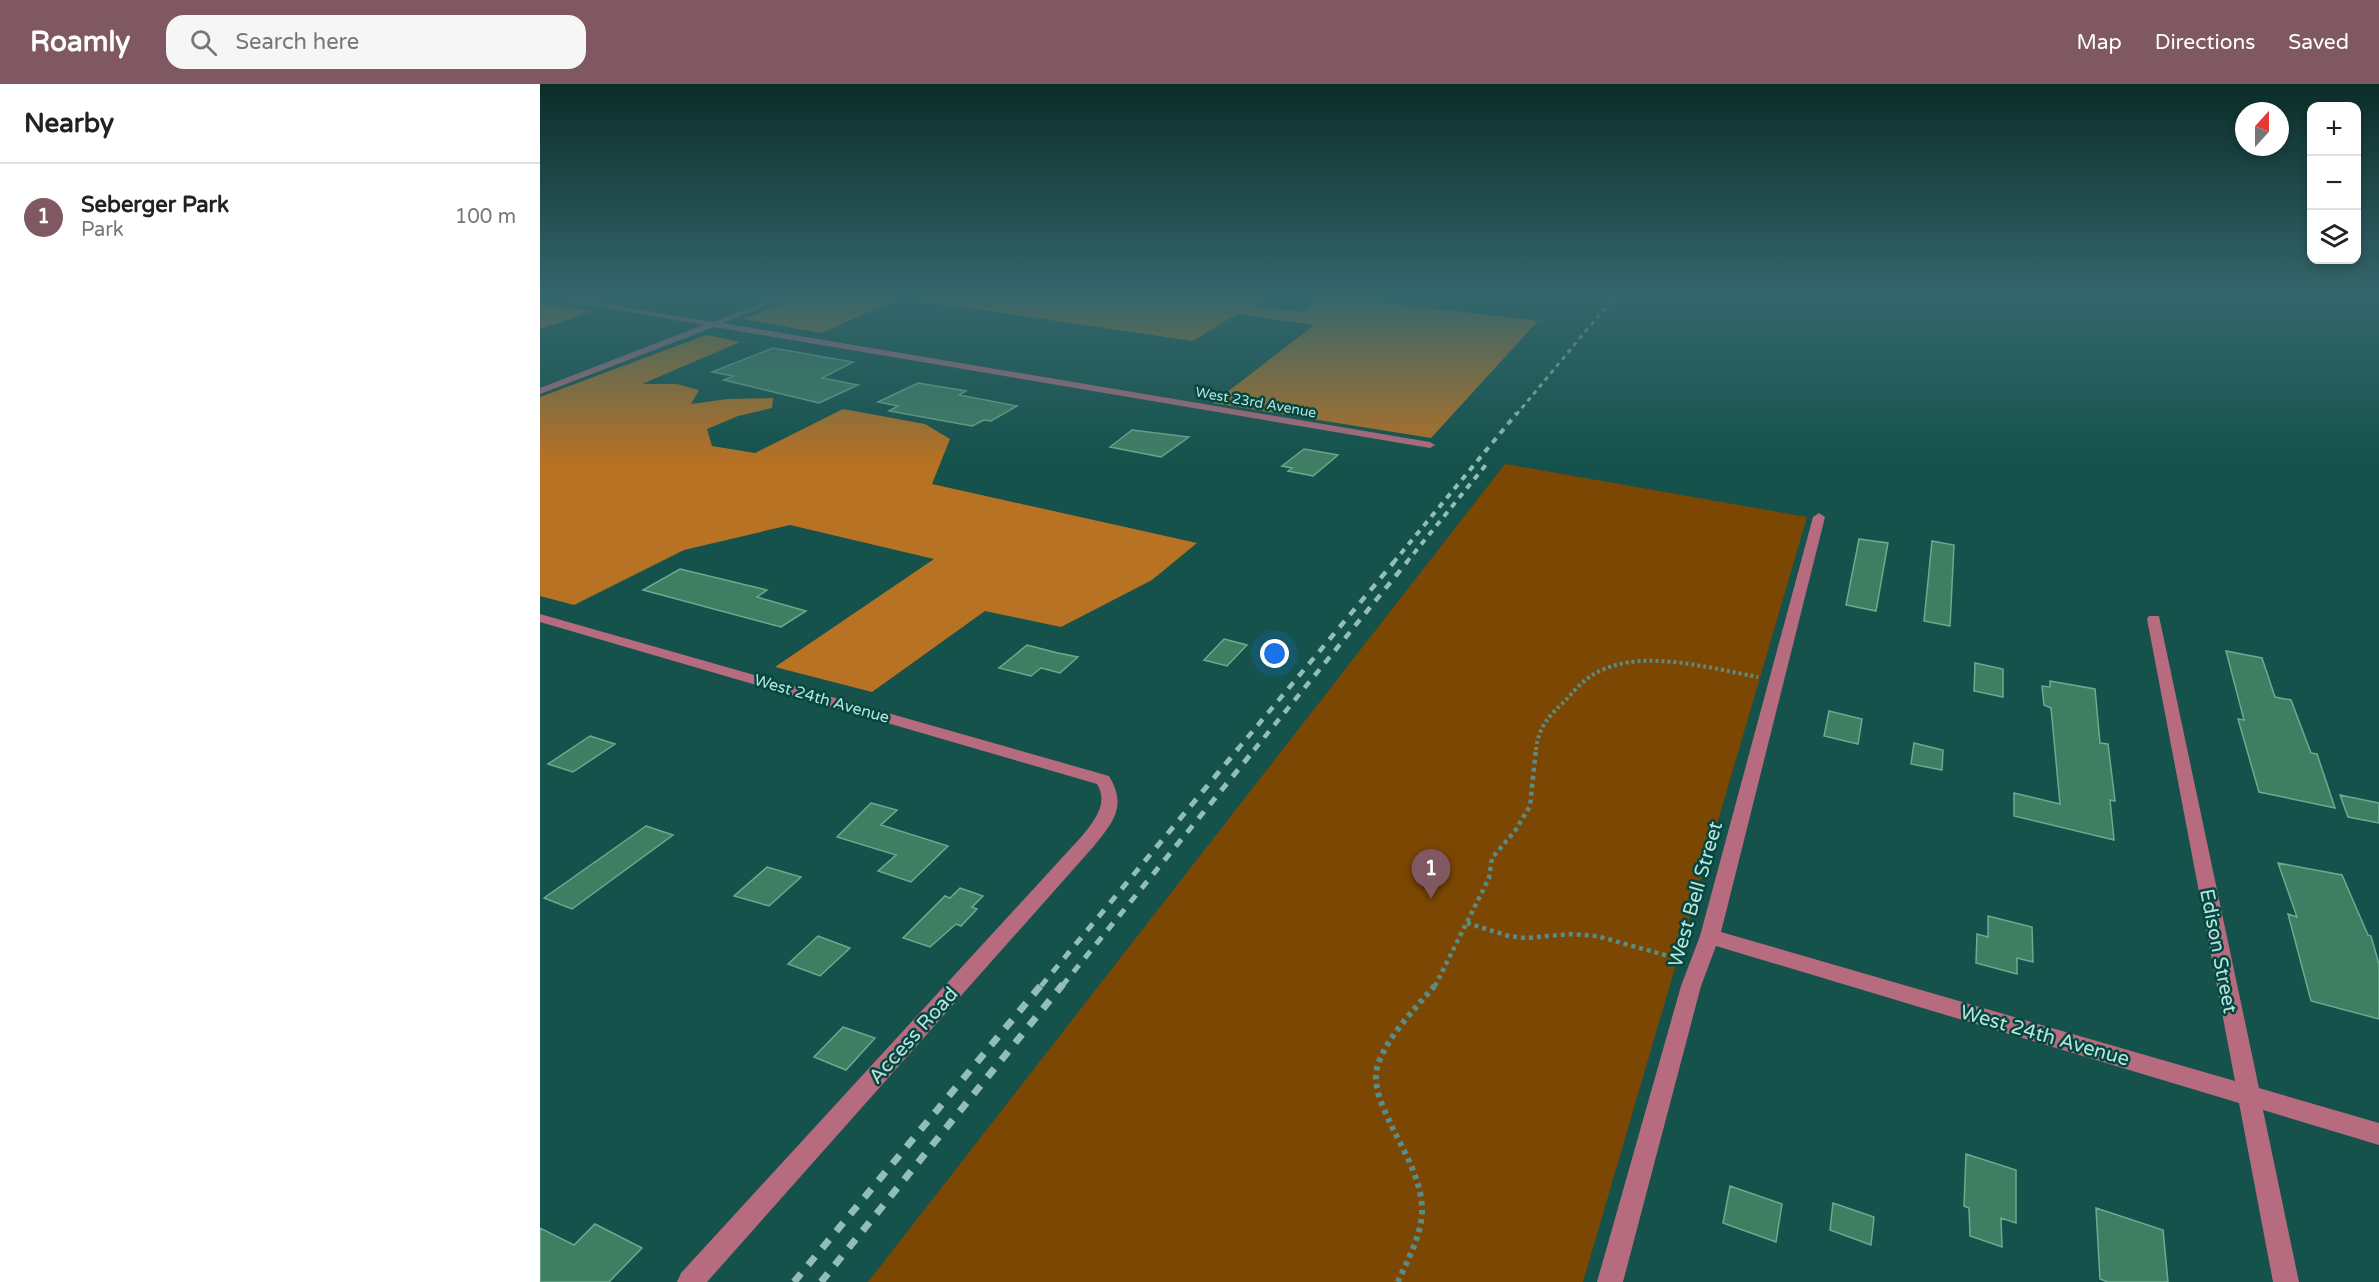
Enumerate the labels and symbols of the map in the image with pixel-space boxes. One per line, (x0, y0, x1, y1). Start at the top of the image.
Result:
north arrow (2235, 102, 2289, 156)
street label: West 23rd Avenue (1194, 383, 1318, 422)
your location (1260, 639, 1289, 668)
street label: West 24th Avenue (752, 670, 892, 728)
street label: West Bell Street (1664, 818, 1728, 970)
pin: 1 (1412, 850, 1450, 899)
street label: Edison Street (2194, 887, 2242, 1016)
street label: Access Road (864, 982, 963, 1089)
street label: West 24th Avenue (1957, 1000, 2132, 1072)

